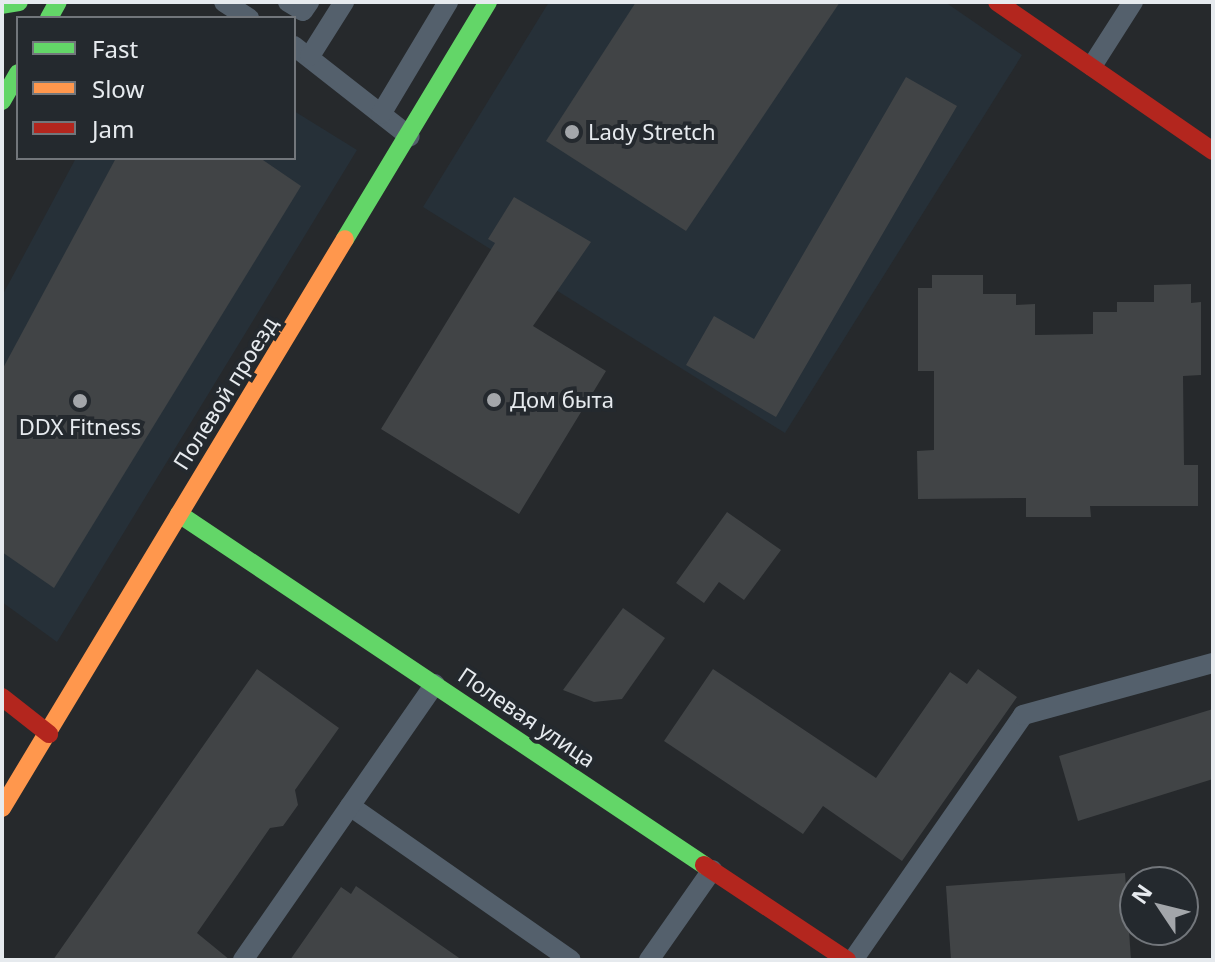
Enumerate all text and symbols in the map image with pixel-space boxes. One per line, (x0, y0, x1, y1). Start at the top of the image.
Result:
legend (16, 16, 296, 160)
text: Fast (92, 32, 138, 65)
text: Slow (92, 72, 144, 105)
text: Jam (92, 112, 134, 145)
place label: Lady Stretch (588, 119, 716, 145)
marker: Lady Stretch (563, 123, 581, 141)
street label: Полевой проезд (167, 312, 283, 474)
place label: Дом быта (510, 387, 614, 413)
marker: Дом быта (485, 391, 503, 409)
marker: DDX Fitness (71, 392, 89, 410)
place label: DDX Fitness (19, 414, 141, 440)
street label: Полевая улица (453, 661, 601, 773)
north arrow (1119, 866, 1199, 946)
text: N (1124, 877, 1158, 909)

